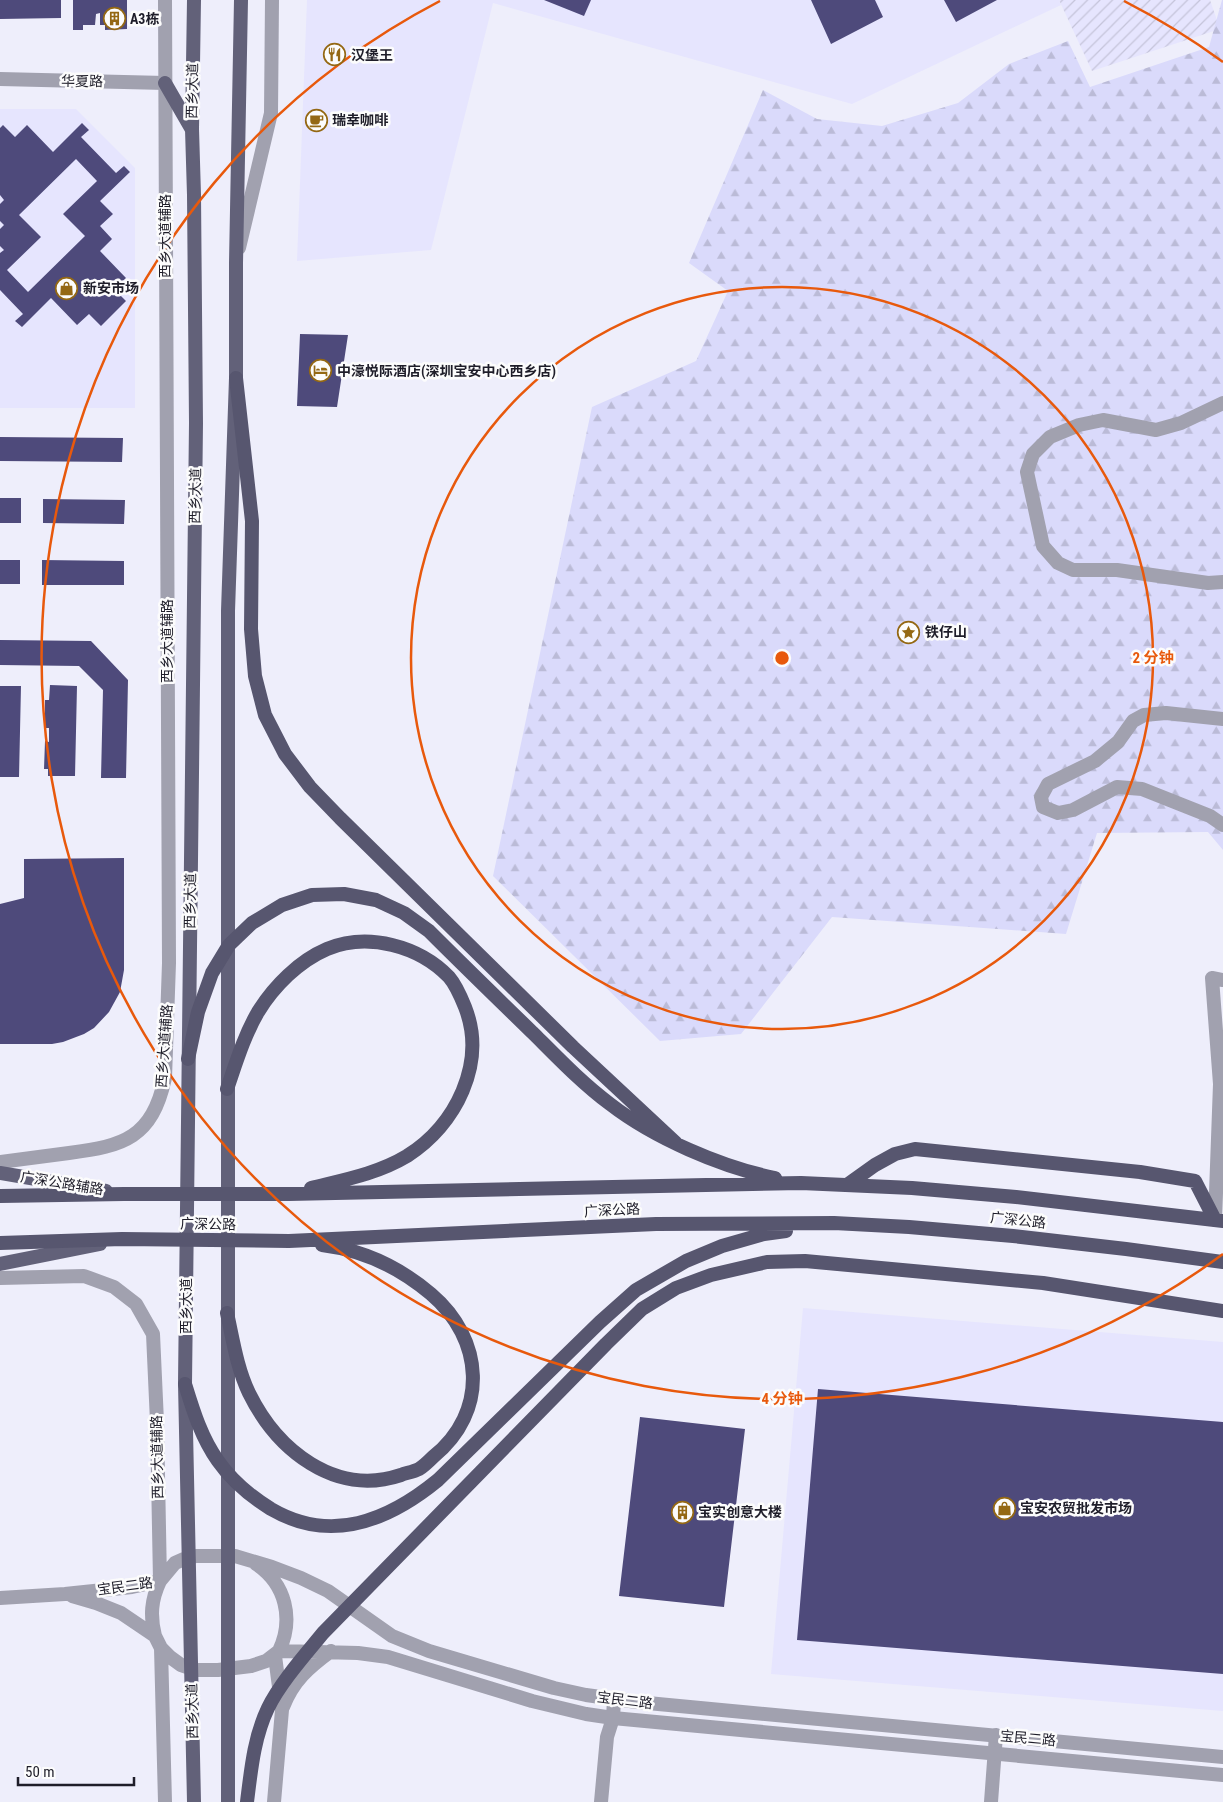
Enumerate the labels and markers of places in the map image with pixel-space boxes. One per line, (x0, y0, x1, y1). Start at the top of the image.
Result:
building icon: A3栋 (102, 7, 126, 31)
place label: A3栋 (130, 11, 159, 27)
restaurant icon: 汉堡王 (323, 43, 347, 67)
place label: 汉堡王 (351, 47, 393, 63)
cafe icon: 瑞幸咖啡 (304, 108, 328, 132)
place label: 瑞幸咖啡 (332, 112, 389, 128)
shop icon: 新安市场 (55, 276, 79, 300)
place label: 新安市场 (83, 280, 139, 296)
hotel icon: 中濠悦际酒店(深圳宝安中心西乡店) (309, 359, 333, 383)
place label: 中濠悦际酒店(深圳宝安中心西乡店) (337, 363, 556, 380)
place icon: 铁仔山 (897, 620, 921, 644)
place label: 铁仔山 (925, 624, 967, 640)
centre of rings (773, 649, 791, 667)
shop icon: 宝安农贸批发市场 (992, 1496, 1016, 1520)
building icon: 宝实创意大楼 (670, 1500, 694, 1524)
place label: 宝安农贸批发市场 (1020, 1500, 1132, 1516)
place label: 宝实创意大楼 (698, 1504, 782, 1520)

